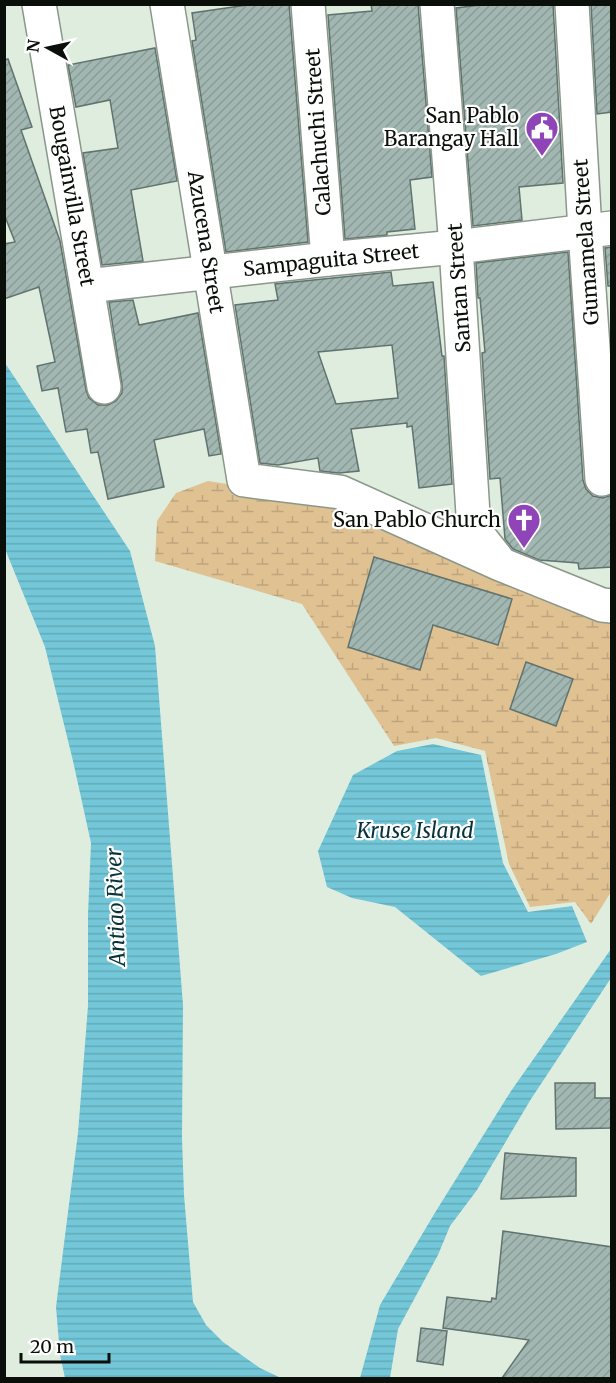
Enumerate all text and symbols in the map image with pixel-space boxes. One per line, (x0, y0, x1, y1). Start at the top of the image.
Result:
north arrow (18, 18, 78, 78)
text: N (22, 38, 44, 54)
street label: Calachuchi Street (299, 47, 336, 216)
place label: San Pablo Barangay Hall (384, 103, 519, 151)
street label: Bougainvilla Street (44, 104, 101, 288)
public building icon: San Pablo Barangay Hall (524, 110, 560, 157)
street label: Gumamela Street (567, 158, 604, 326)
street label: Azucena Street (183, 168, 230, 315)
street label: Santan Street (441, 222, 475, 354)
street label: Sampaguita Street (242, 238, 421, 281)
church icon: San Pablo Church (506, 502, 542, 549)
place label: San Pablo Church (333, 507, 501, 532)
water label: Kruse Island (355, 817, 474, 844)
water label: Antiao River (100, 847, 131, 968)
scale bar (21, 1326, 110, 1364)
text: 20 m (30, 1335, 74, 1358)

